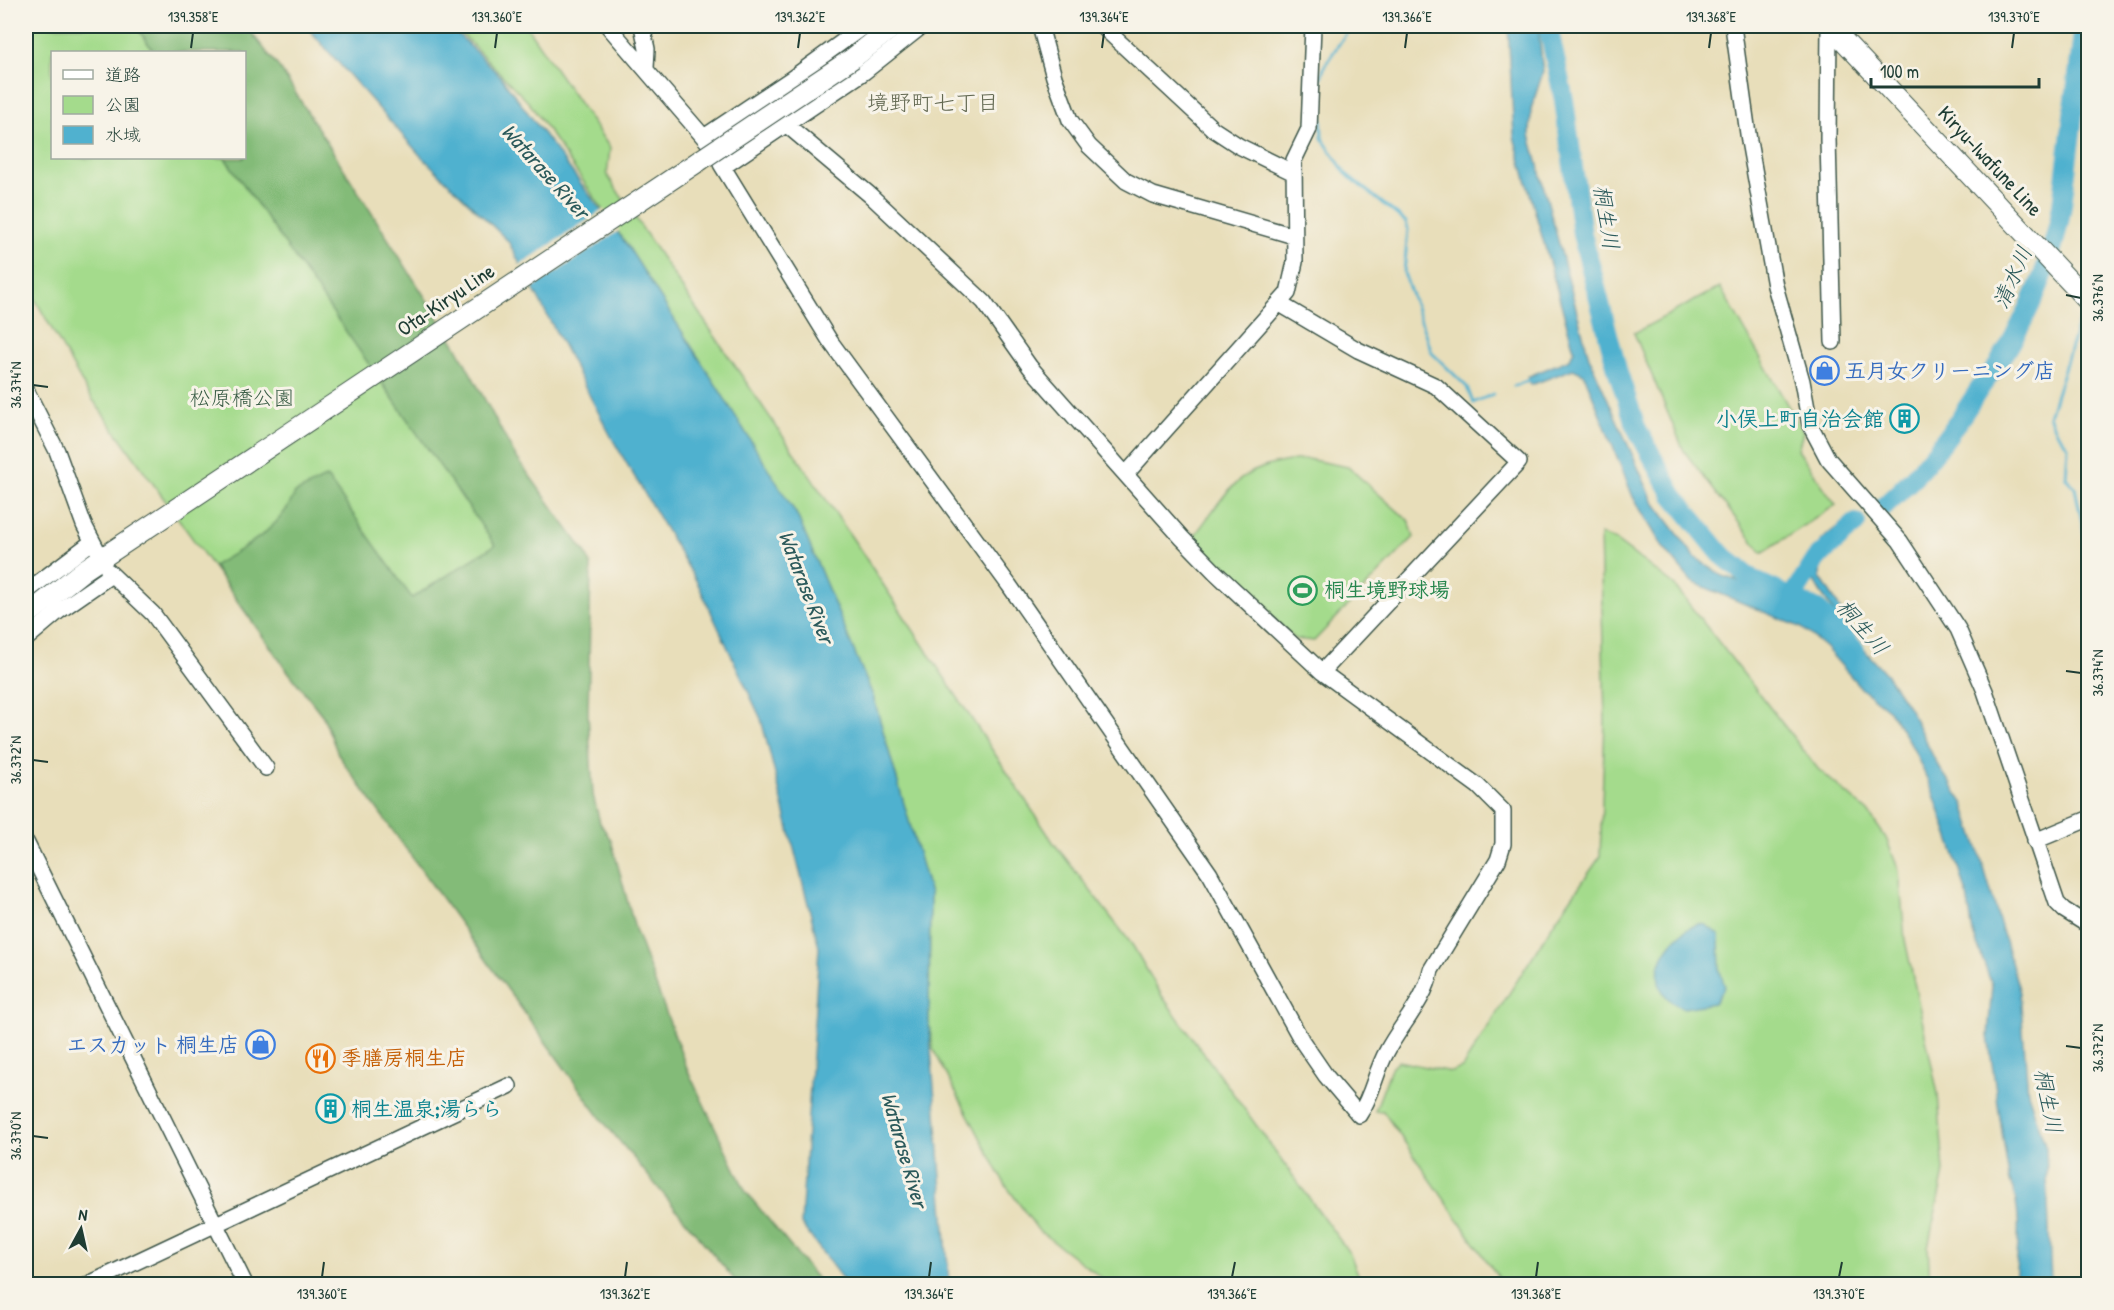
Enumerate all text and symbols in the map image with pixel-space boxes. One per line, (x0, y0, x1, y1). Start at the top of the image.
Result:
text: 139.358°E (168, 6, 219, 27)
text: 139.360°E (472, 6, 523, 27)
text: 139.362°E (775, 6, 826, 27)
text: 139.364°E (1079, 6, 1129, 27)
text: 139.366°E (1382, 6, 1432, 27)
text: 139.368°E (1686, 6, 1736, 27)
text: 139.370°E (1988, 6, 2040, 27)
legend (51, 51, 246, 159)
scale bar (1871, 51, 2039, 89)
text: 100 m (1880, 59, 1919, 84)
text: 道路 (105, 62, 141, 87)
district label: 境野町七丁目 (867, 87, 999, 117)
text: 公園 (105, 92, 141, 117)
street label: Kiryu-Iwafune Line (1932, 99, 2049, 222)
water label: Watarase River (495, 117, 599, 227)
text: 水域 (105, 122, 141, 147)
water label: 桐生川 (1587, 182, 1627, 252)
water label: 清水川 (1985, 241, 2039, 313)
street label: Ota-Kiryu Line (391, 256, 500, 343)
text: 36.376°N (2087, 274, 2108, 322)
shop icon: 五月女クリーニング店 (1808, 355, 1840, 387)
place label: 五月女クリーニング店 (1845, 356, 2055, 385)
text: 36.374°N (5, 361, 26, 409)
park label: 松原橋公園 (190, 383, 295, 412)
building icon: 小俣上町自治会館 (1889, 403, 1921, 435)
place label: 小俣上町自治会館 (1716, 404, 1884, 433)
water label: Watarase River (772, 526, 843, 650)
sports icon: 桐生境野球場 (1287, 574, 1319, 606)
place label: 桐生境野球場 (1324, 575, 1450, 604)
water label: 桐生川 (1830, 592, 1896, 662)
text: 36.374°N (2087, 649, 2108, 697)
text: 36.372°N (5, 736, 26, 784)
text: 36.372°N (2087, 1024, 2108, 1072)
shop icon: エスカット 桐生店 (244, 1029, 276, 1061)
place label: エスカット 桐生店 (66, 1030, 239, 1059)
restaurant icon: 季膳房桐生店 (304, 1042, 336, 1074)
place label: 季膳房桐生店 (341, 1043, 467, 1072)
water label: 桐生川 (2028, 1066, 2070, 1136)
water label: Watarase River (874, 1089, 936, 1214)
building icon: 桐生温泉;湯らら (314, 1093, 346, 1125)
place label: 桐生温泉;湯らら (351, 1094, 503, 1123)
text: 36.370°N (5, 1112, 26, 1160)
north arrow (51, 1199, 111, 1259)
text: N (77, 1203, 89, 1226)
text: 139.360°E (297, 1283, 348, 1304)
text: 139.362°E (600, 1283, 651, 1304)
text: 139.364°E (904, 1283, 954, 1304)
text: 139.366°E (1207, 1283, 1257, 1304)
text: 139.368°E (1511, 1283, 1561, 1304)
text: 139.370°E (1813, 1283, 1865, 1304)

